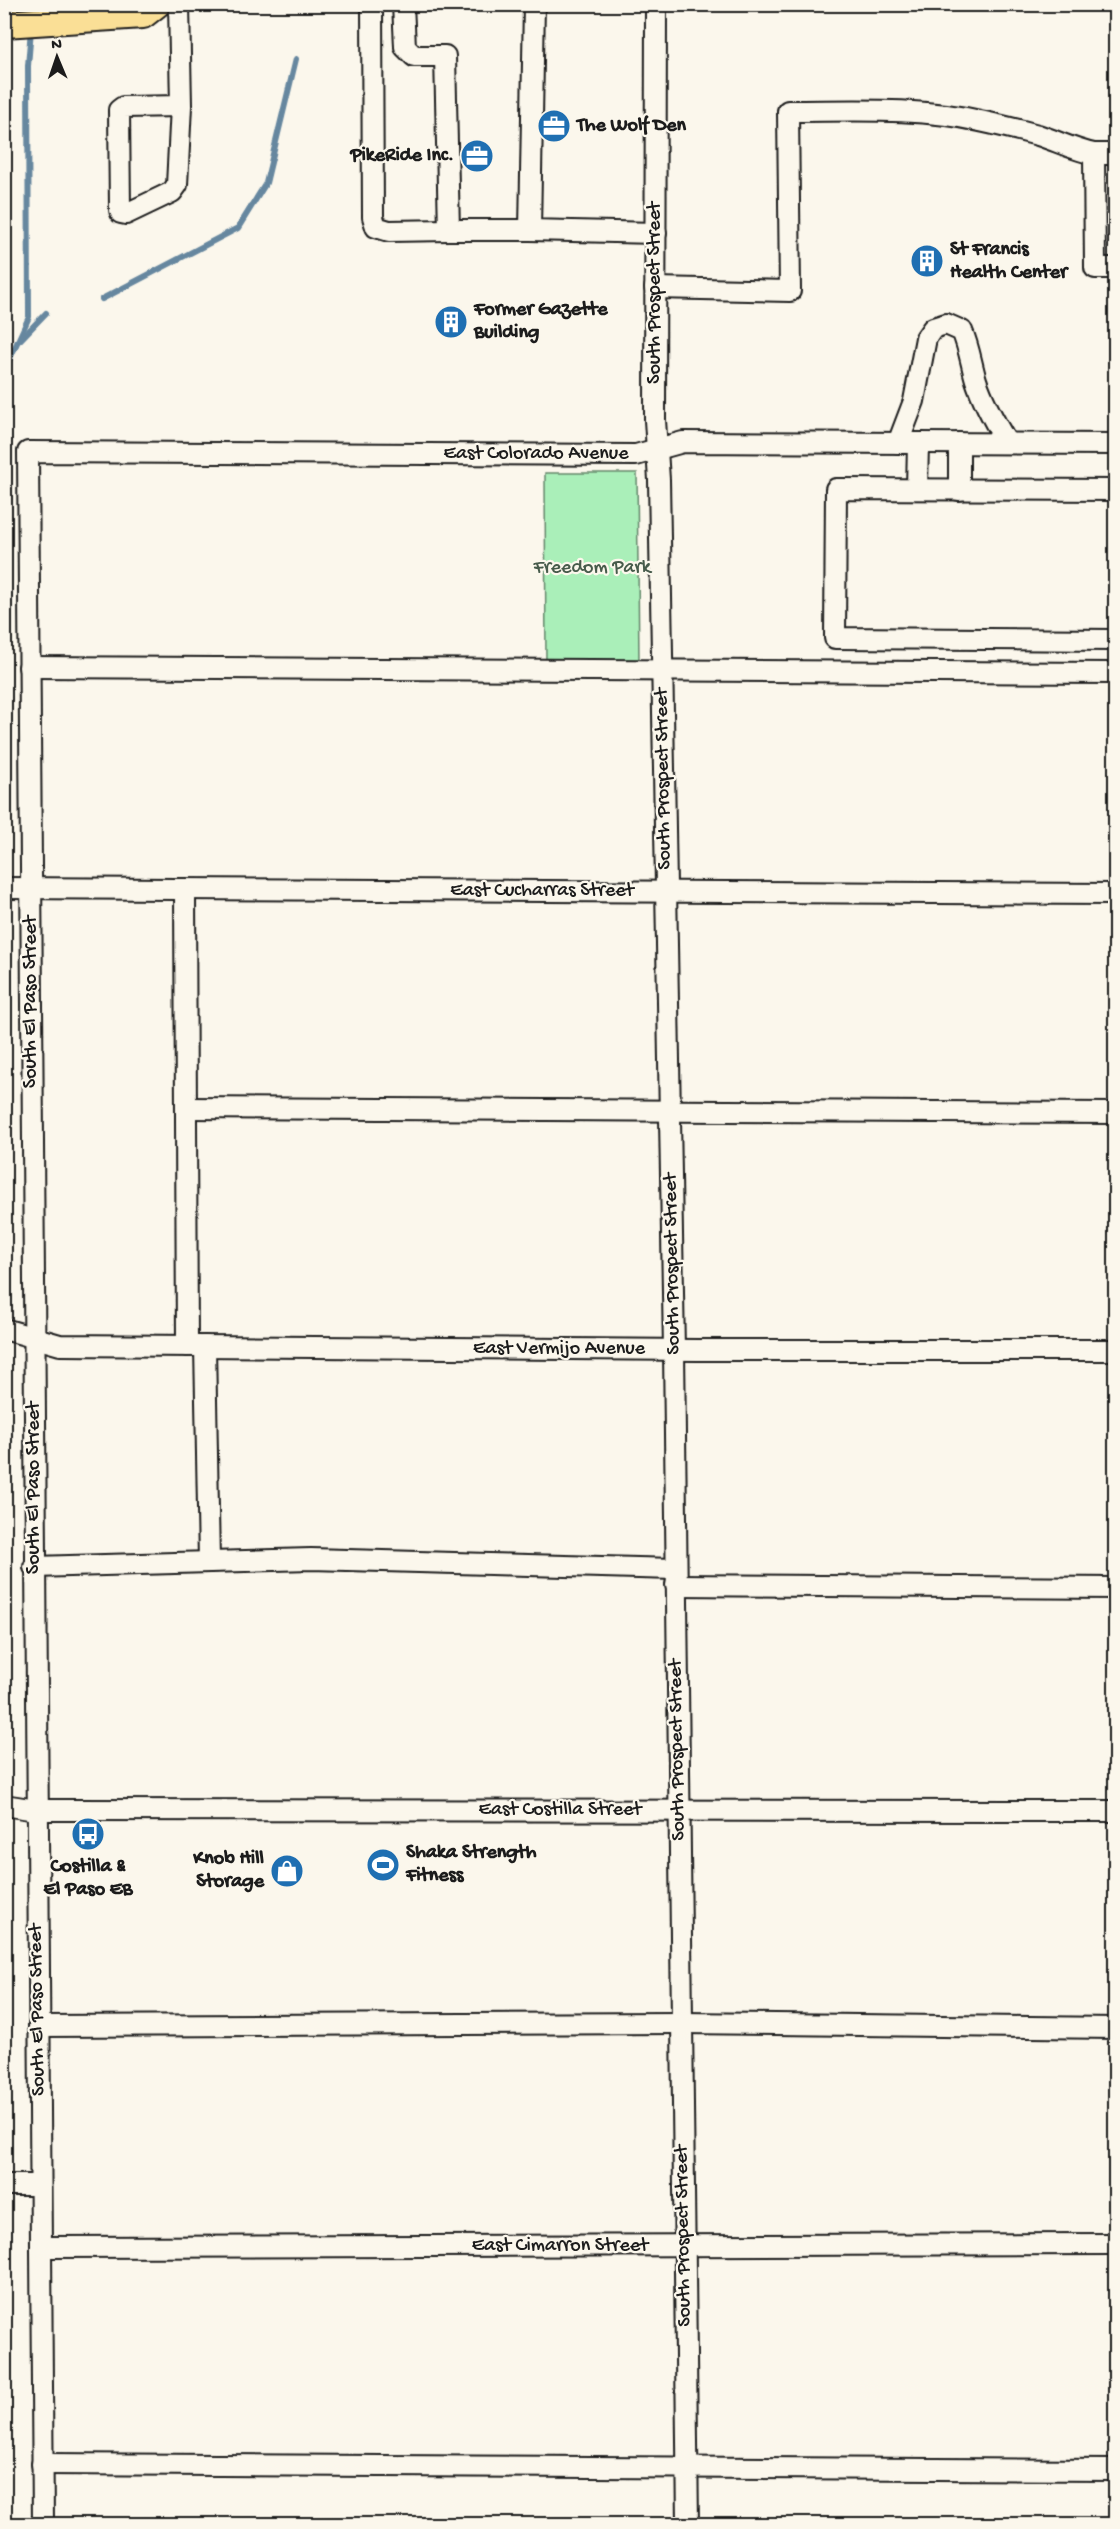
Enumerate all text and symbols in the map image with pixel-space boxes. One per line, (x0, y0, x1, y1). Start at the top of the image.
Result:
north arrow (27, 27, 87, 87)
text: N (51, 36, 63, 55)
office icon: The Wolf Den (536, 108, 572, 144)
place label: The Wolf Den (575, 115, 687, 138)
office icon: PikeRide Inc. (459, 138, 495, 174)
place label: PikeRide Inc. (349, 145, 454, 168)
street label: South Prospect Street (644, 200, 667, 384)
place label: St Francis Health Center (950, 239, 1069, 285)
building icon: St Francis Health Center (909, 243, 945, 279)
place label: Former Gazette Building (473, 299, 608, 345)
building icon: Former Gazette Building (433, 304, 469, 340)
street label: East Colorado Avenue (444, 443, 629, 466)
park label: Freedom Park (532, 557, 653, 580)
street label: South Prospect Street (651, 686, 677, 870)
street label: East Cucharras Street (450, 880, 636, 903)
street label: South El Paso Street (20, 914, 43, 1088)
street label: South Prospect Street (660, 1171, 686, 1355)
street label: East Vermijo Avenue (473, 1338, 646, 1361)
street label: South El Paso Street (23, 1400, 46, 1574)
street label: South Prospect Street (665, 1657, 691, 1841)
street label: East Costilla Street (479, 1799, 643, 1822)
bus stop icon: Costilla & El Paso EB (70, 1816, 106, 1852)
place label: Shaka Strength Fitness (405, 1842, 537, 1888)
sports icon: Shaka Strength Fitness (365, 1847, 401, 1883)
place label: Knob Hill Storage (192, 1848, 265, 1894)
shop icon: Knob Hill Storage (269, 1853, 305, 1889)
place label: Costilla & El Paso EB (44, 1856, 133, 1902)
street label: South El Paso Street (25, 1922, 51, 2096)
street label: South Prospect Street (671, 2143, 697, 2327)
street label: East Cimarron Street (472, 2235, 650, 2258)

